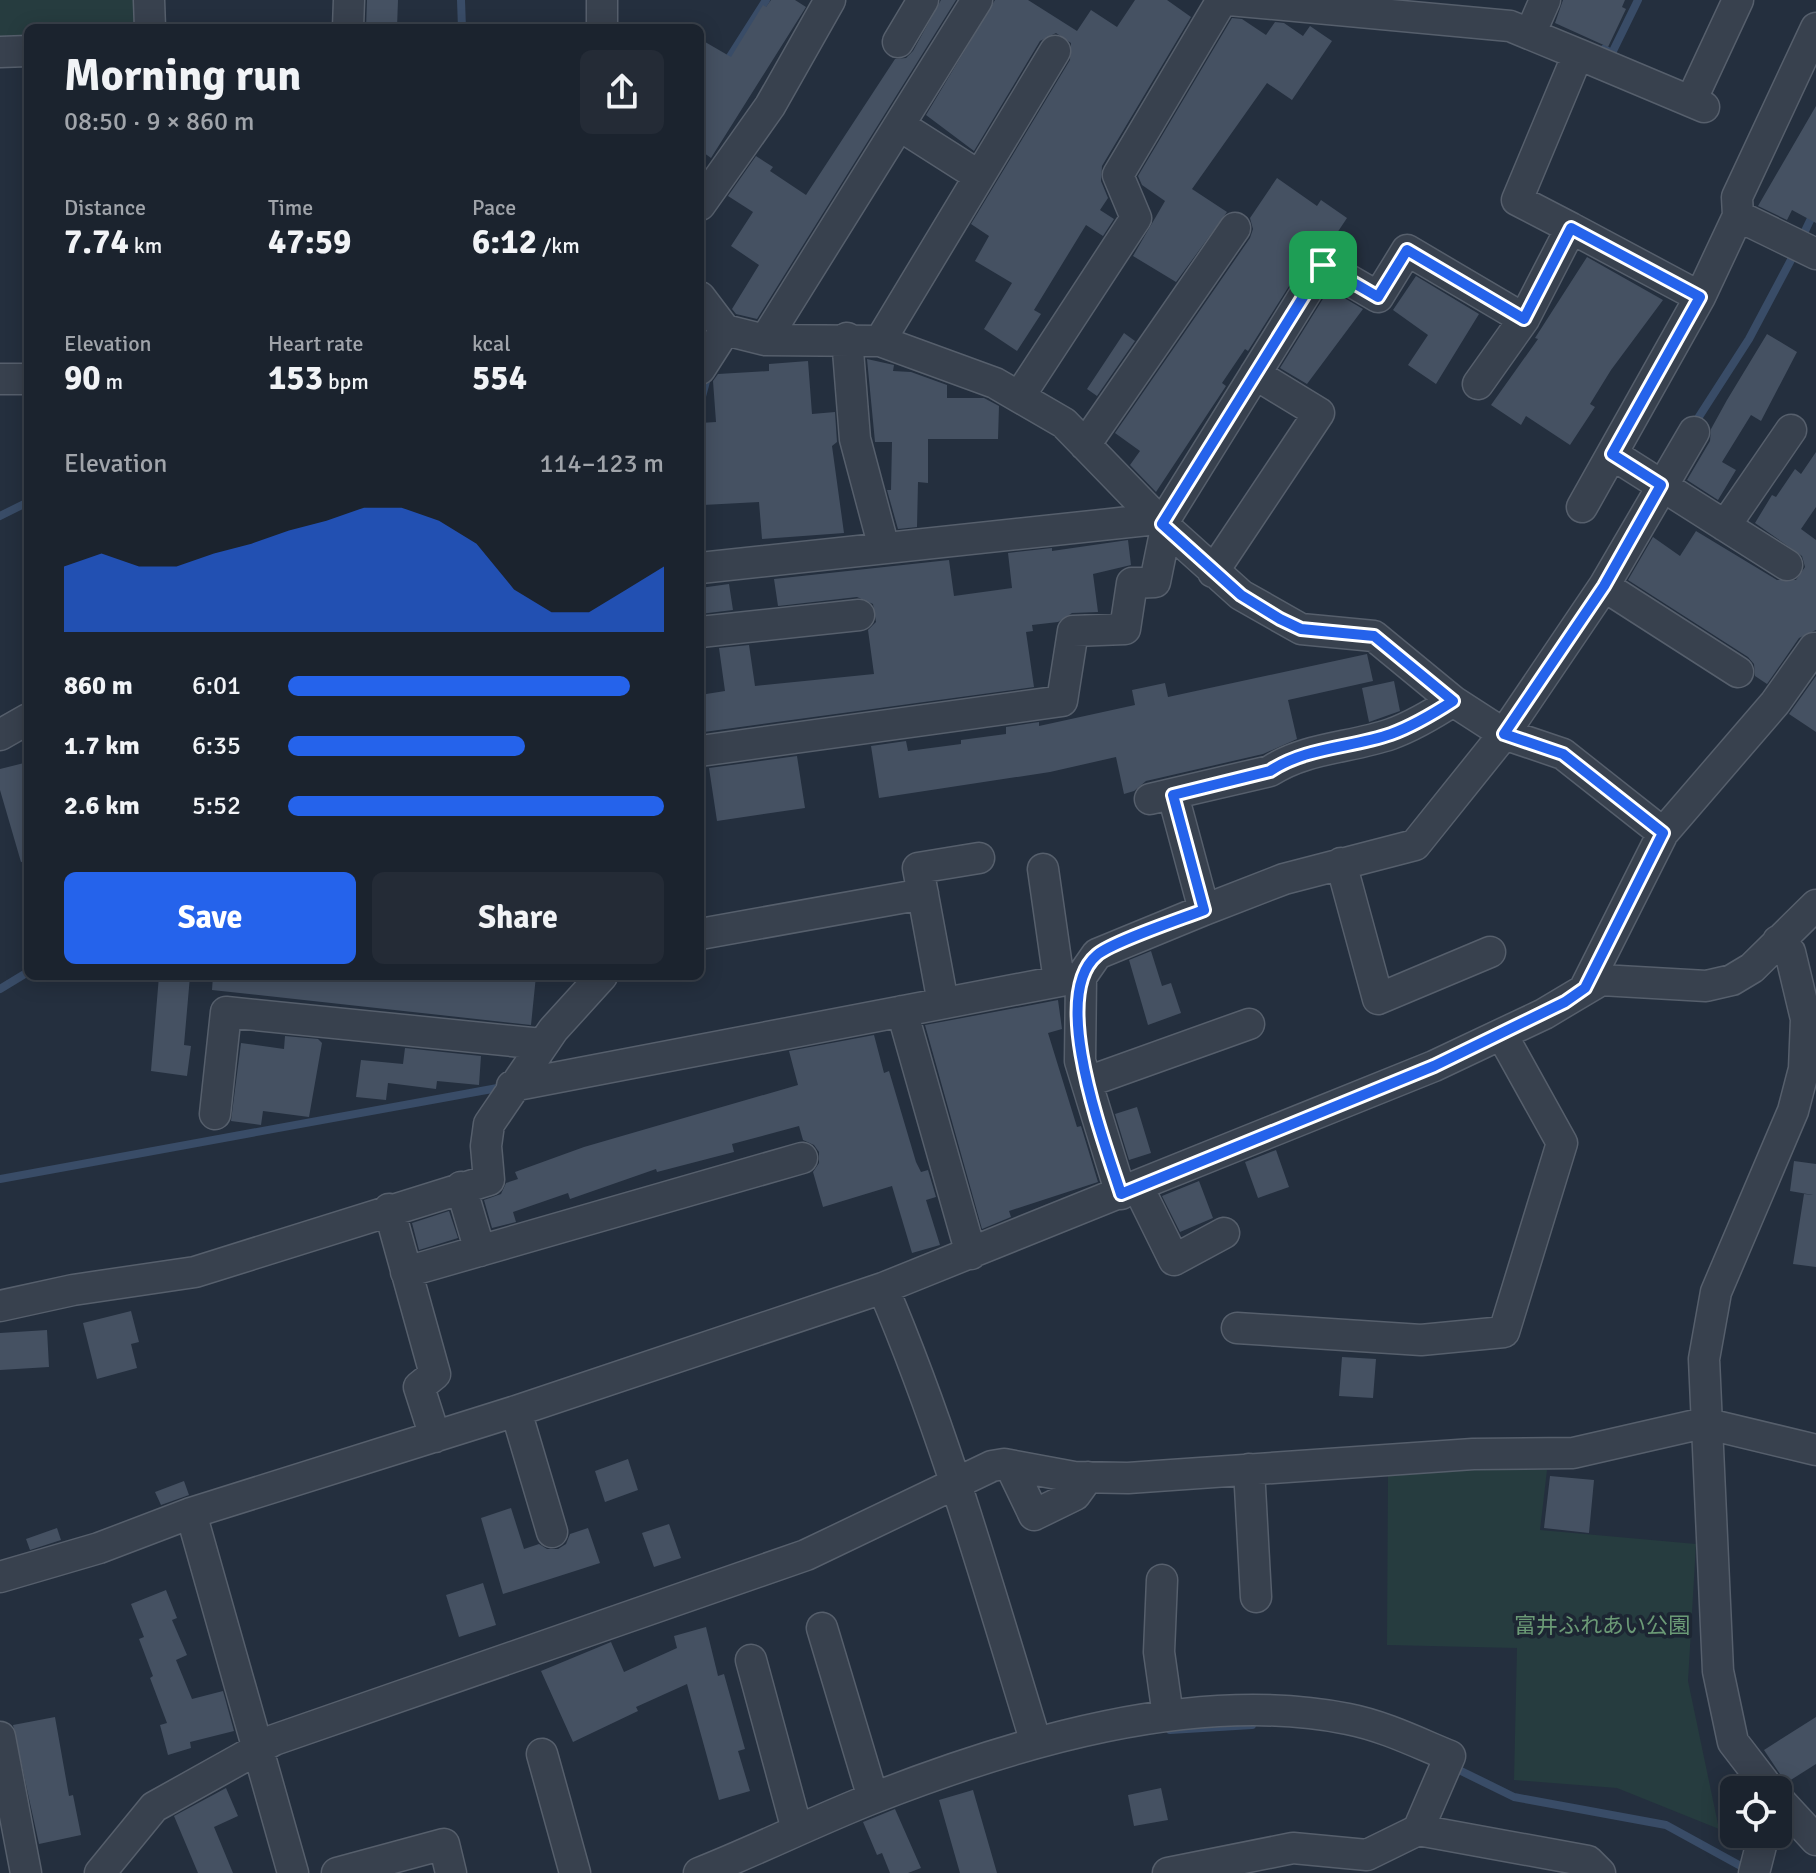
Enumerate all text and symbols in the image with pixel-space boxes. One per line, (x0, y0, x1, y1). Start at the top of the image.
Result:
text: Morning run (64, 49, 301, 103)
button: share (580, 50, 664, 134)
text: 08:50 · 9 × 860 m (64, 106, 255, 138)
text: Distance (64, 194, 146, 221)
text: Time (268, 194, 313, 221)
text: Pace (472, 194, 516, 221)
text: 7.74 (64, 221, 129, 263)
text: 47:59 (268, 221, 351, 263)
text: 6:12 (472, 221, 537, 263)
pin (1289, 231, 1357, 299)
text: km (129, 232, 162, 259)
text: /km (537, 232, 580, 259)
icon: arrive (1301, 243, 1345, 287)
text: Elevation (64, 330, 152, 357)
text: Heart rate (268, 330, 363, 357)
text: kcal (472, 330, 511, 357)
text: 90 (64, 357, 101, 399)
text: 153 (268, 357, 323, 399)
text: 554 (472, 357, 527, 399)
text: m (101, 368, 123, 395)
text: bpm (323, 368, 369, 395)
text: Elevation (64, 448, 168, 480)
text: 114–123 m (540, 448, 664, 480)
text: 860 m (64, 670, 133, 702)
text: 6:01 (192, 670, 241, 702)
text: 1.7 km (64, 730, 140, 762)
text: 6:35 (192, 730, 241, 762)
text: 2.6 km (64, 790, 140, 822)
text: 5:52 (192, 790, 241, 822)
button: Save (64, 872, 356, 964)
button: Share (372, 872, 664, 964)
park label: 富井ふれあい公園 (1514, 1612, 1690, 1639)
map controls (1720, 1776, 1792, 1848)
button: locate (1720, 1776, 1792, 1848)

